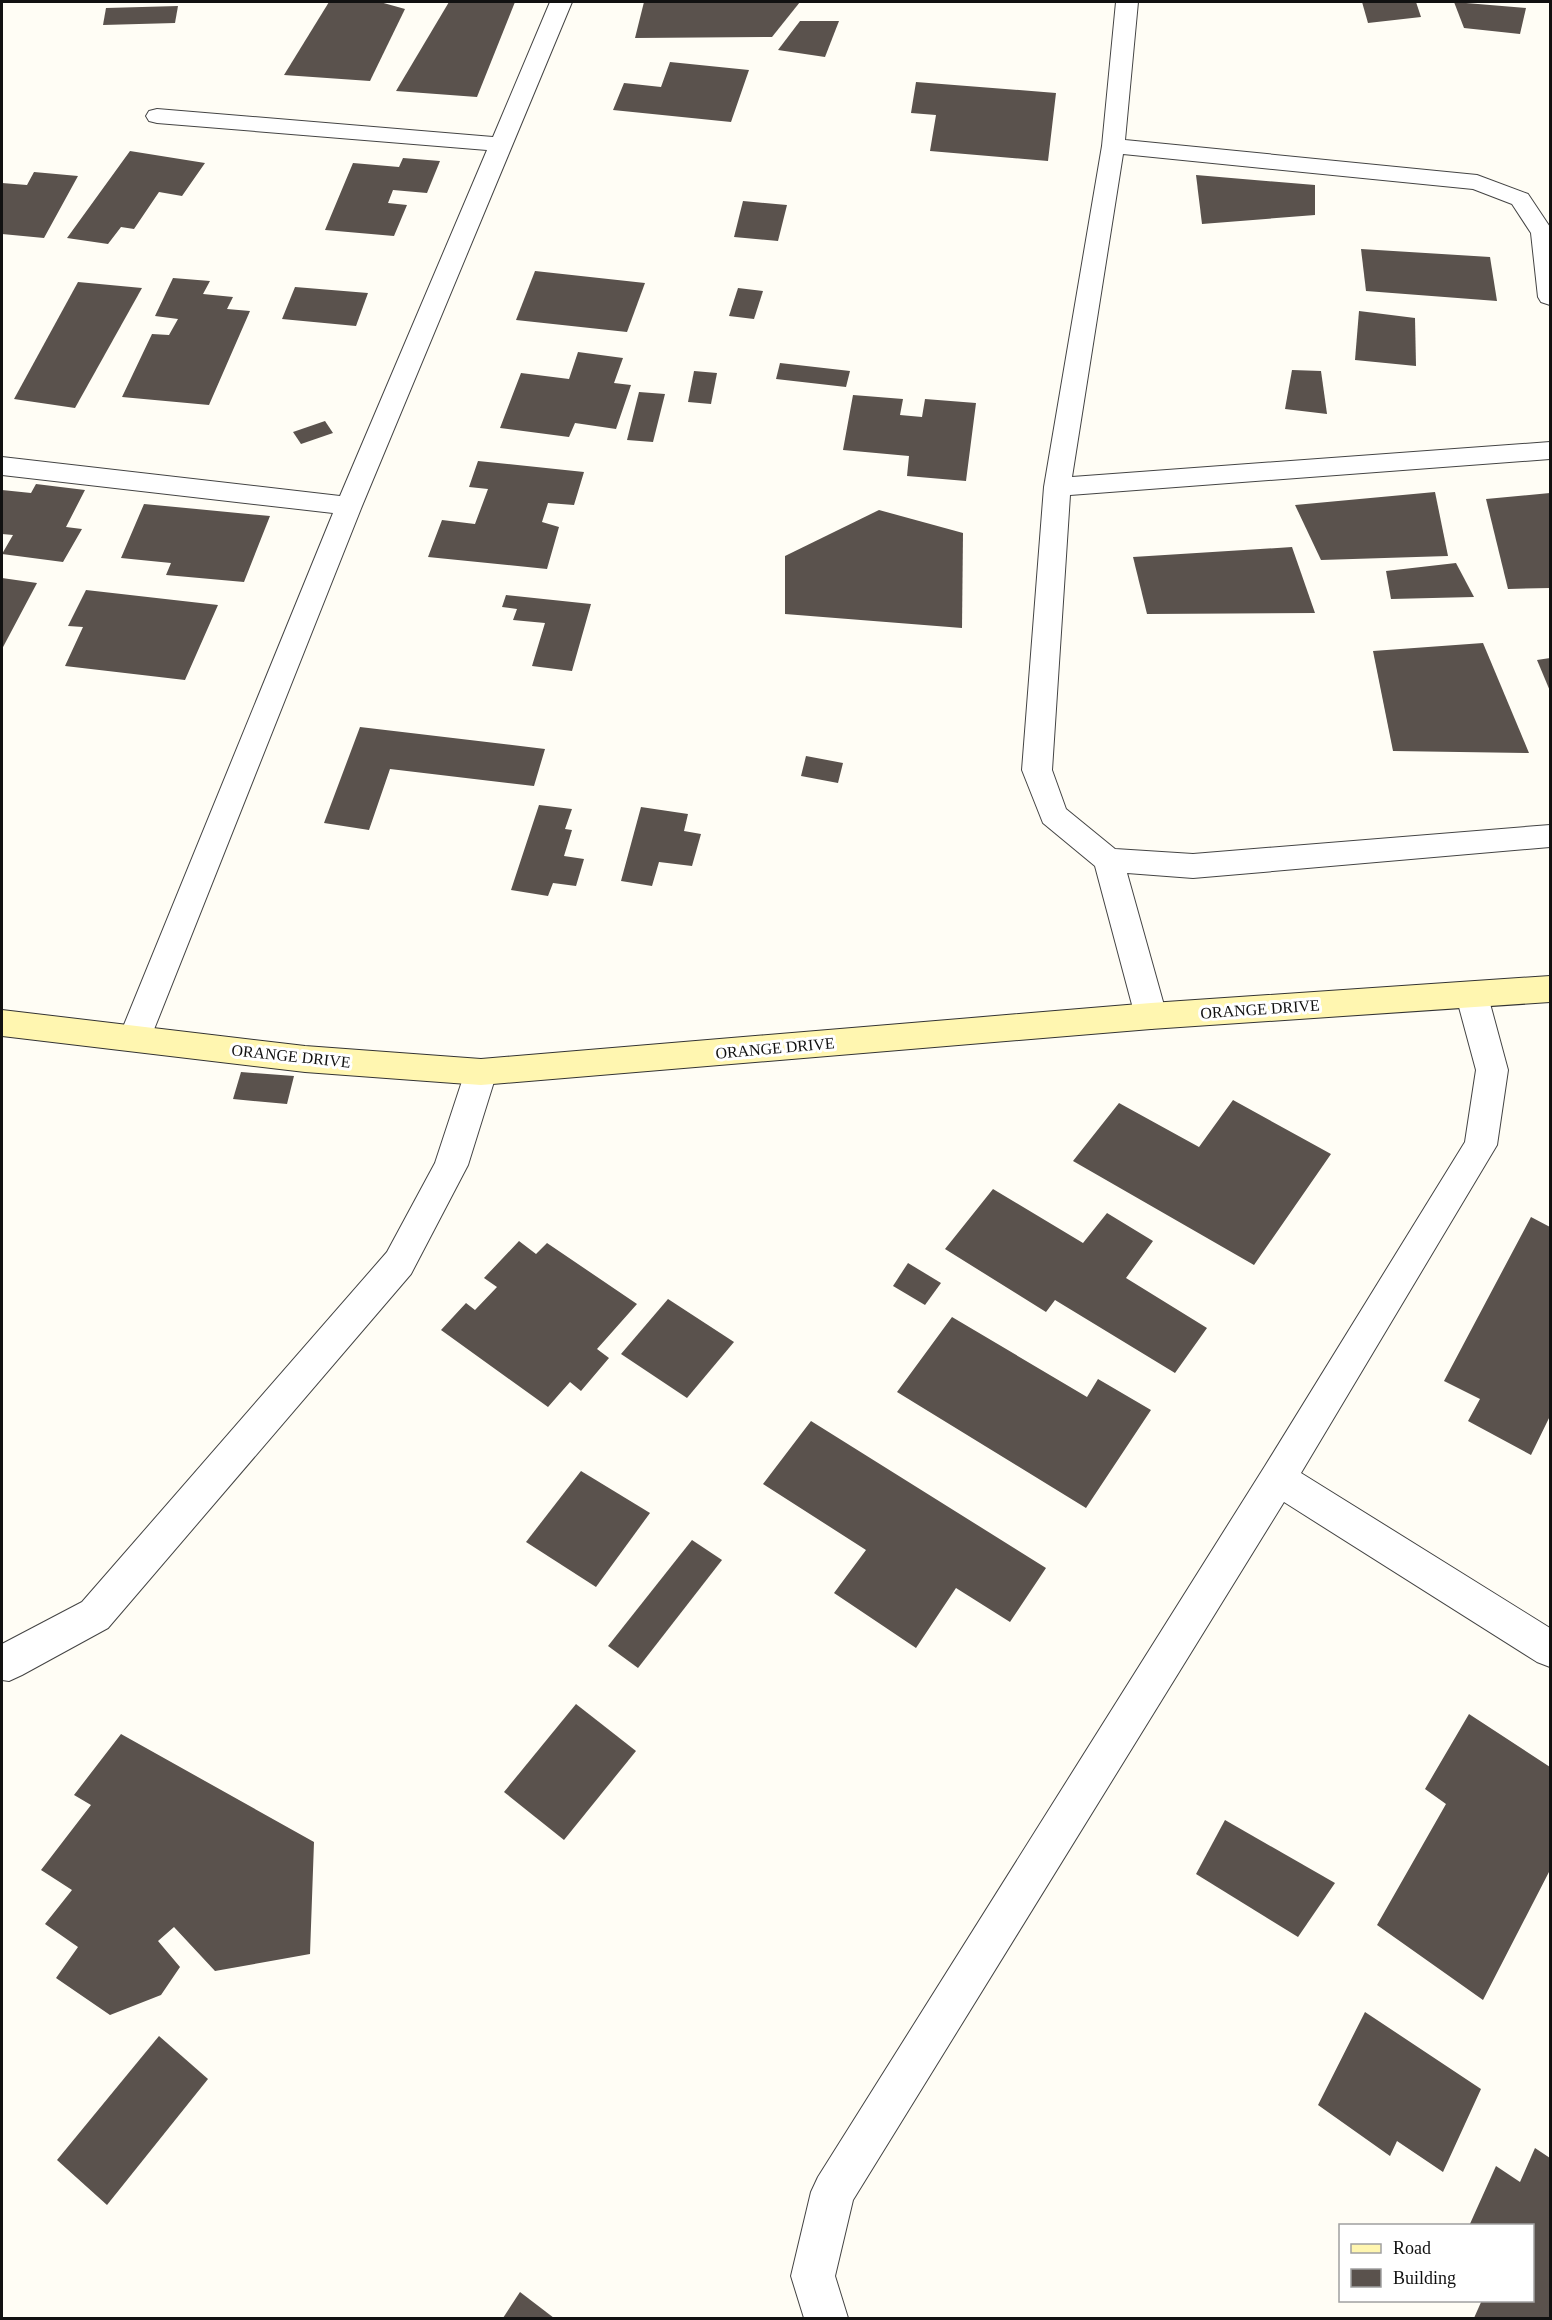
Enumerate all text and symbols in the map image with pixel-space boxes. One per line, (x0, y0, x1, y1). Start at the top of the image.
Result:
street label: ORANGE DRIVE (1200, 996, 1320, 1022)
street label: ORANGE DRIVE (715, 1034, 835, 1062)
street label: ORANGE DRIVE (231, 1041, 351, 1071)
legend (1339, 2224, 1534, 2302)
text: Road (1393, 2238, 1431, 2258)
text: Building (1393, 2268, 1456, 2288)

